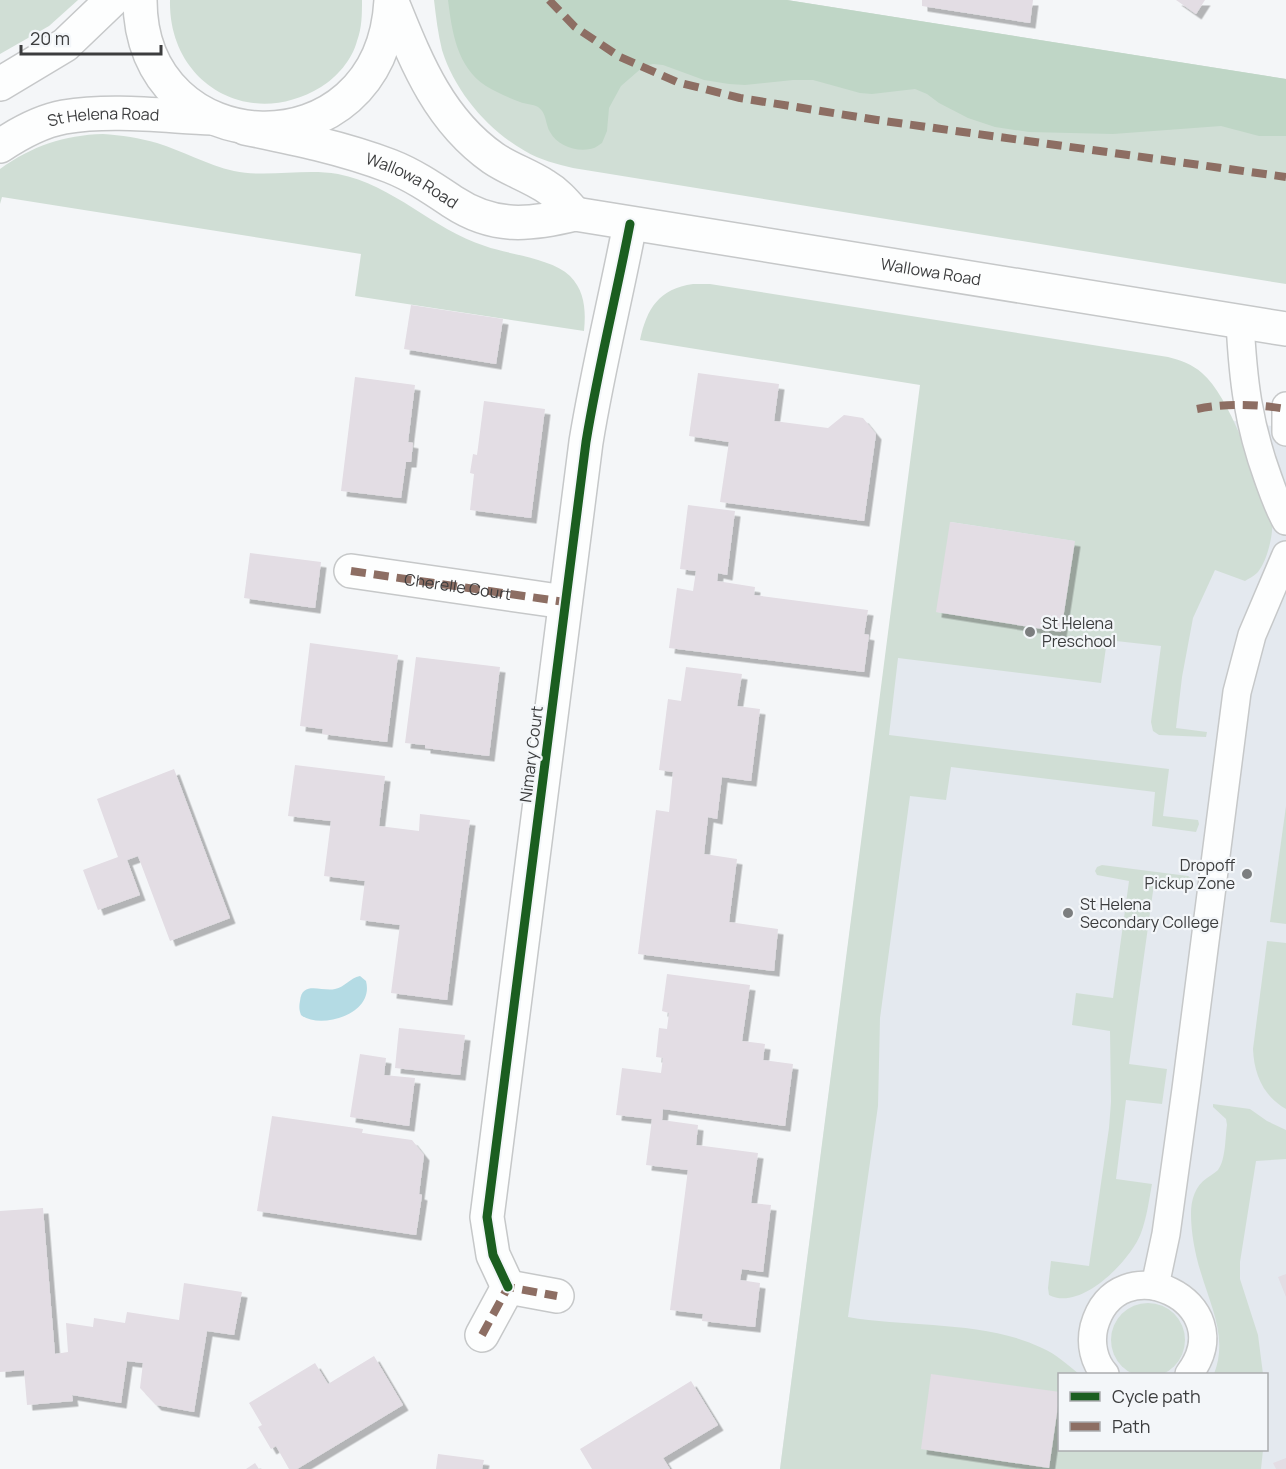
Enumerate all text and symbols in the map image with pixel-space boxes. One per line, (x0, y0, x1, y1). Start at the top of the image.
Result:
scale bar (21, 18, 160, 56)
text: 20 m (30, 26, 70, 50)
street label: St Helena Road (45, 102, 160, 132)
street label: Wallowa Road (363, 147, 462, 213)
street label: Wallowa Road (879, 253, 983, 291)
street label: Cherelle Court (403, 568, 513, 605)
place label: St Helena Preschool (1042, 612, 1116, 652)
marker: St Helena Preschool (1023, 625, 1037, 639)
street label: Nimary Court (514, 704, 548, 804)
place label: Dropoff Pickup Zone (1145, 854, 1235, 894)
marker: Dropoff Pickup Zone (1240, 867, 1254, 881)
place label: St Helena Secondary College (1080, 893, 1219, 933)
marker: St Helena Secondary College (1061, 906, 1075, 920)
legend (1058, 1373, 1268, 1451)
text: Cycle path (1112, 1384, 1201, 1408)
text: Path (1112, 1414, 1150, 1438)

